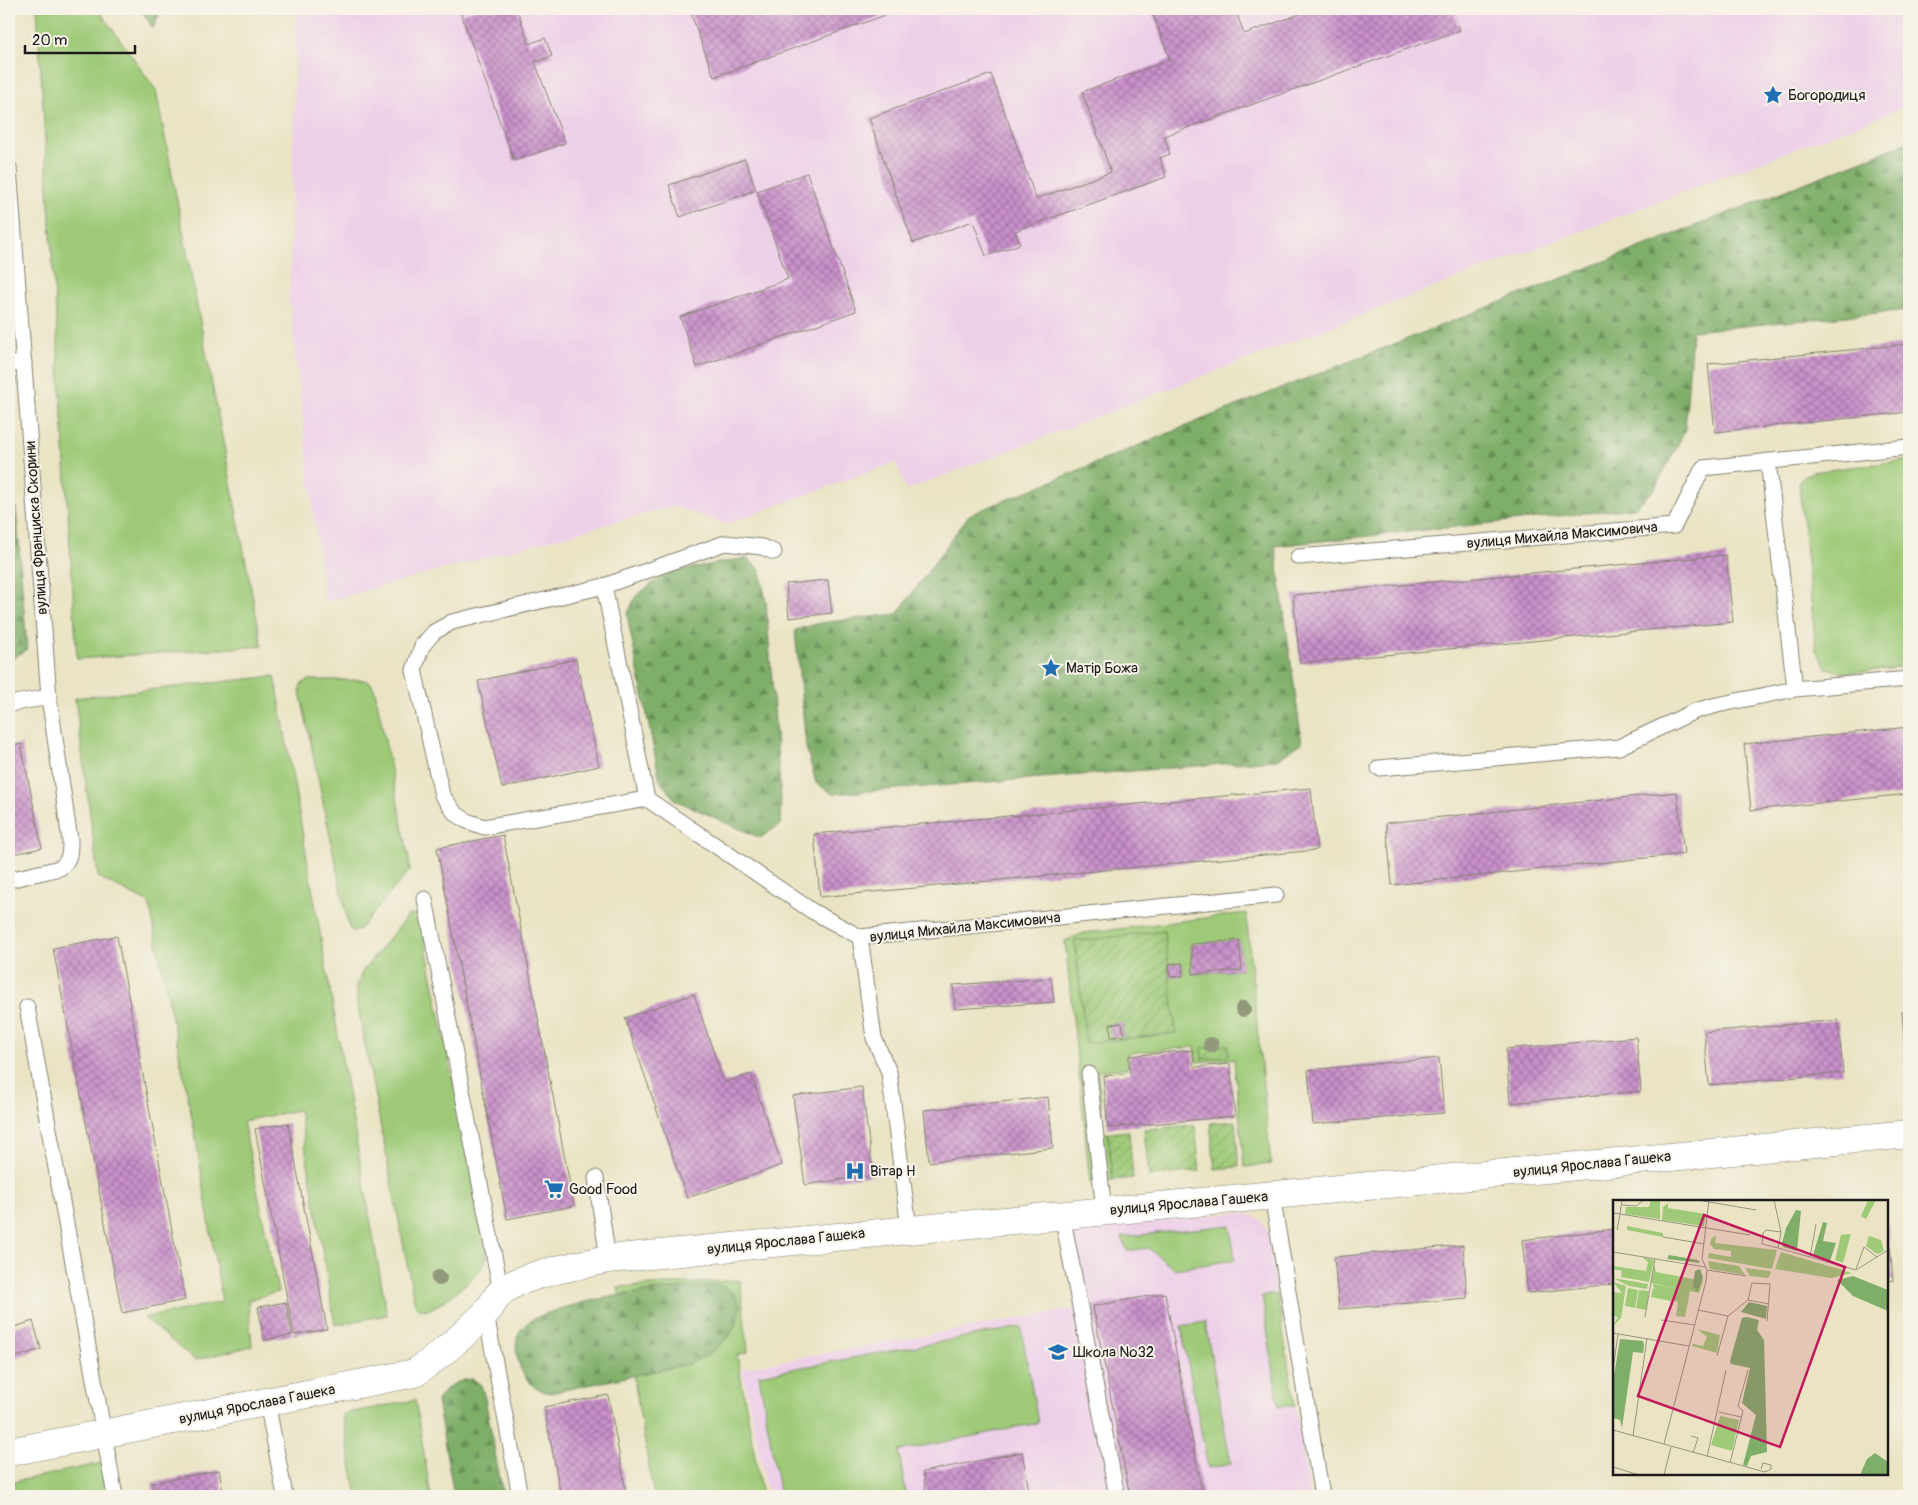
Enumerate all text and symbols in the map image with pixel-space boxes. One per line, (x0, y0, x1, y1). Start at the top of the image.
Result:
scale bar (25, 22, 135, 54)
text: 20 m (32, 31, 67, 50)
place icon: Богородиця (1762, 84, 1784, 106)
place label: Богородиця (1788, 86, 1866, 105)
street label: вулиця Франциска Скорини (21, 440, 52, 616)
street label: вулиця Михайла Максимовича (1466, 518, 1658, 553)
place icon: Матір Божа (1040, 657, 1062, 679)
place label: Матір Божа (1066, 659, 1138, 678)
street label: вулиця Михайла Максимовича (869, 908, 1061, 947)
street label: вулиця Ярослава Гашека (1512, 1147, 1672, 1182)
hospital icon: Вітар Н (844, 1160, 866, 1182)
place label: Вітар Н (870, 1162, 915, 1181)
supermarket icon: Good Food (543, 1178, 565, 1200)
place label: Good Food (569, 1180, 637, 1199)
street label: вулиця Ярослава Гашека (1109, 1187, 1269, 1220)
inset map (1613, 1200, 1888, 1475)
street label: вулиця Ярослава Гашека (706, 1224, 866, 1259)
school or university icon: Школа №32 (1047, 1341, 1069, 1363)
place label: Школа №32 (1073, 1343, 1154, 1362)
street label: вулиця Ярослава Гашека (177, 1380, 337, 1429)

